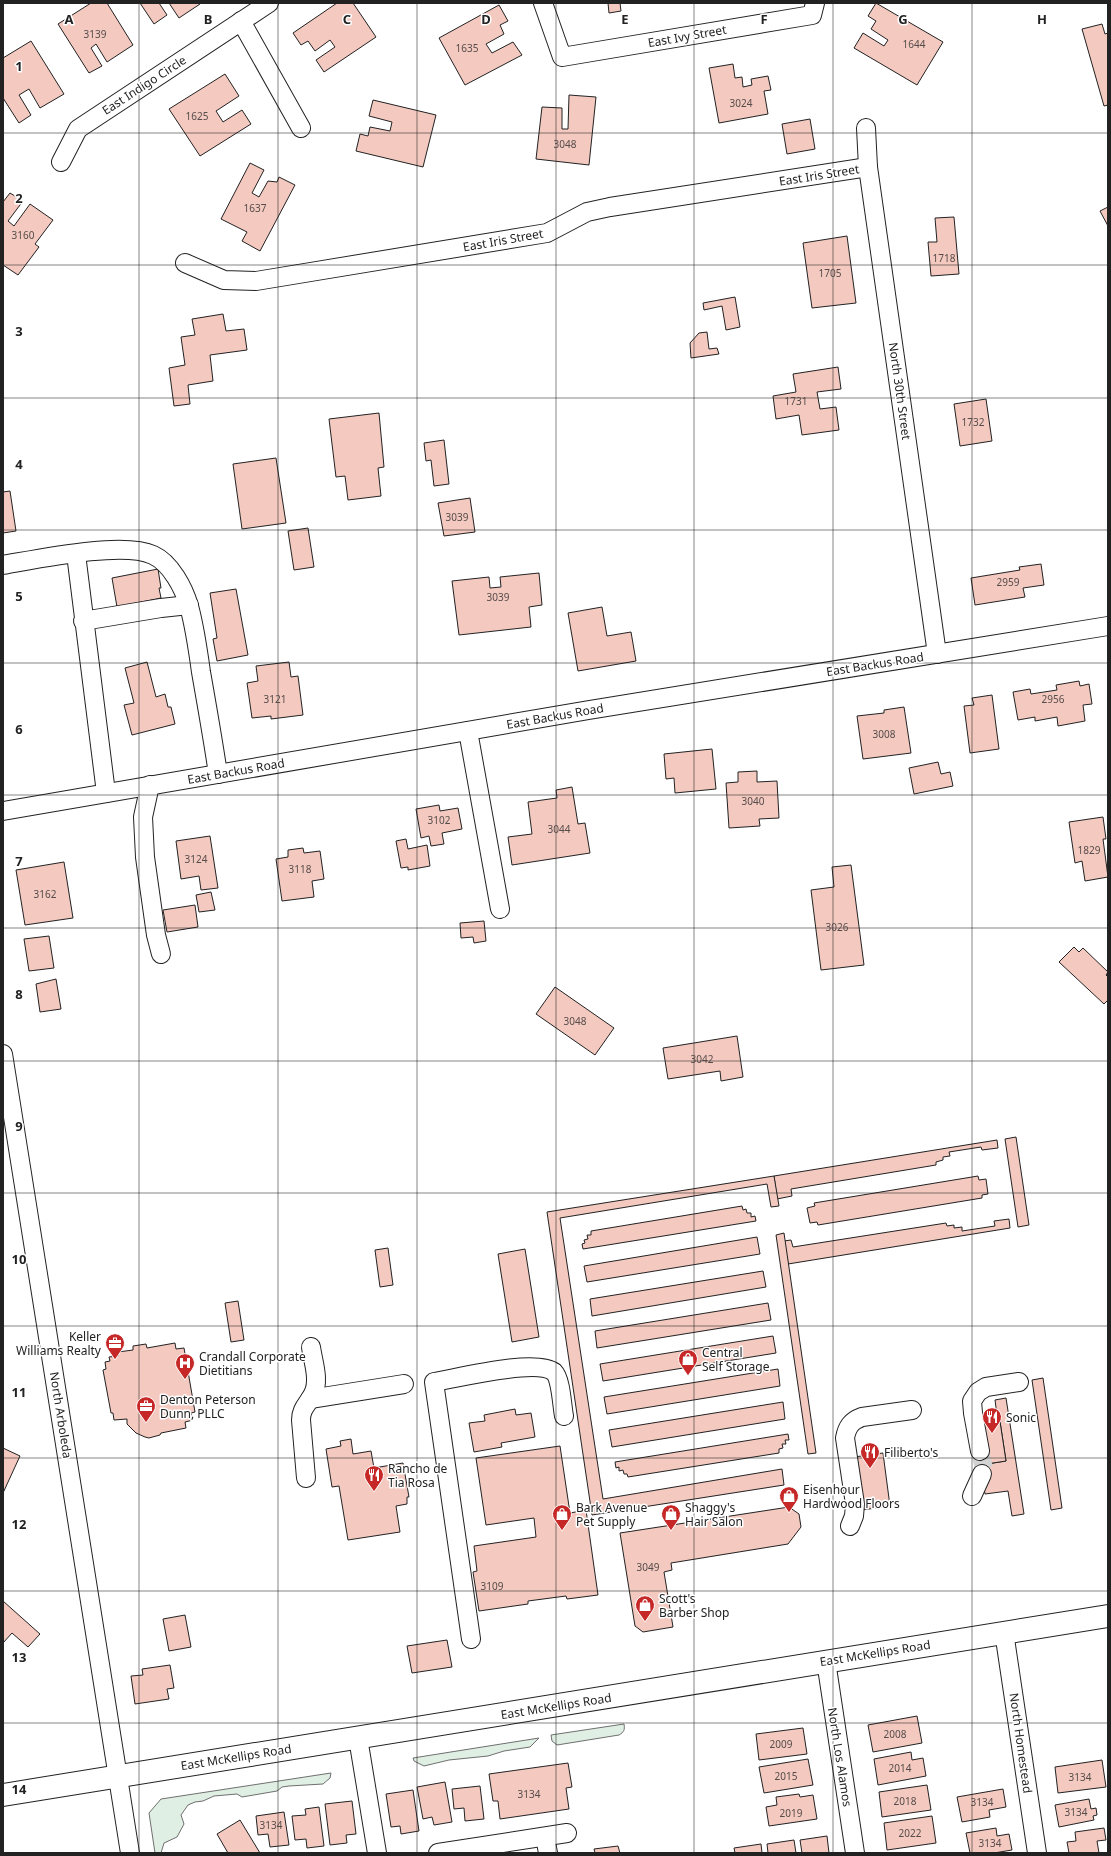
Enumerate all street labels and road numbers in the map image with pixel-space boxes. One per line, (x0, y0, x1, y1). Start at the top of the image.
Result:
street label: East Ivy Street (646, 21, 728, 51)
street label: East Indigo Circle (99, 51, 190, 119)
street label: East Iris Street (778, 160, 861, 190)
street label: East Iris Street (462, 224, 545, 255)
street label: North 30th Street (885, 341, 915, 442)
street label: East Backus Road (825, 648, 925, 680)
street label: East Backus Road (505, 699, 605, 733)
street label: East Backus Road (186, 754, 286, 788)
street label: North Arboleda (46, 1370, 76, 1460)
street label: East McKellips Road (818, 1636, 932, 1670)
street label: East McKellips Road (499, 1689, 613, 1723)
street label: North Homestead (1006, 1692, 1036, 1794)
street label: North Los Alamos (824, 1706, 856, 1808)
street label: East McKellips Road (179, 1740, 293, 1774)

